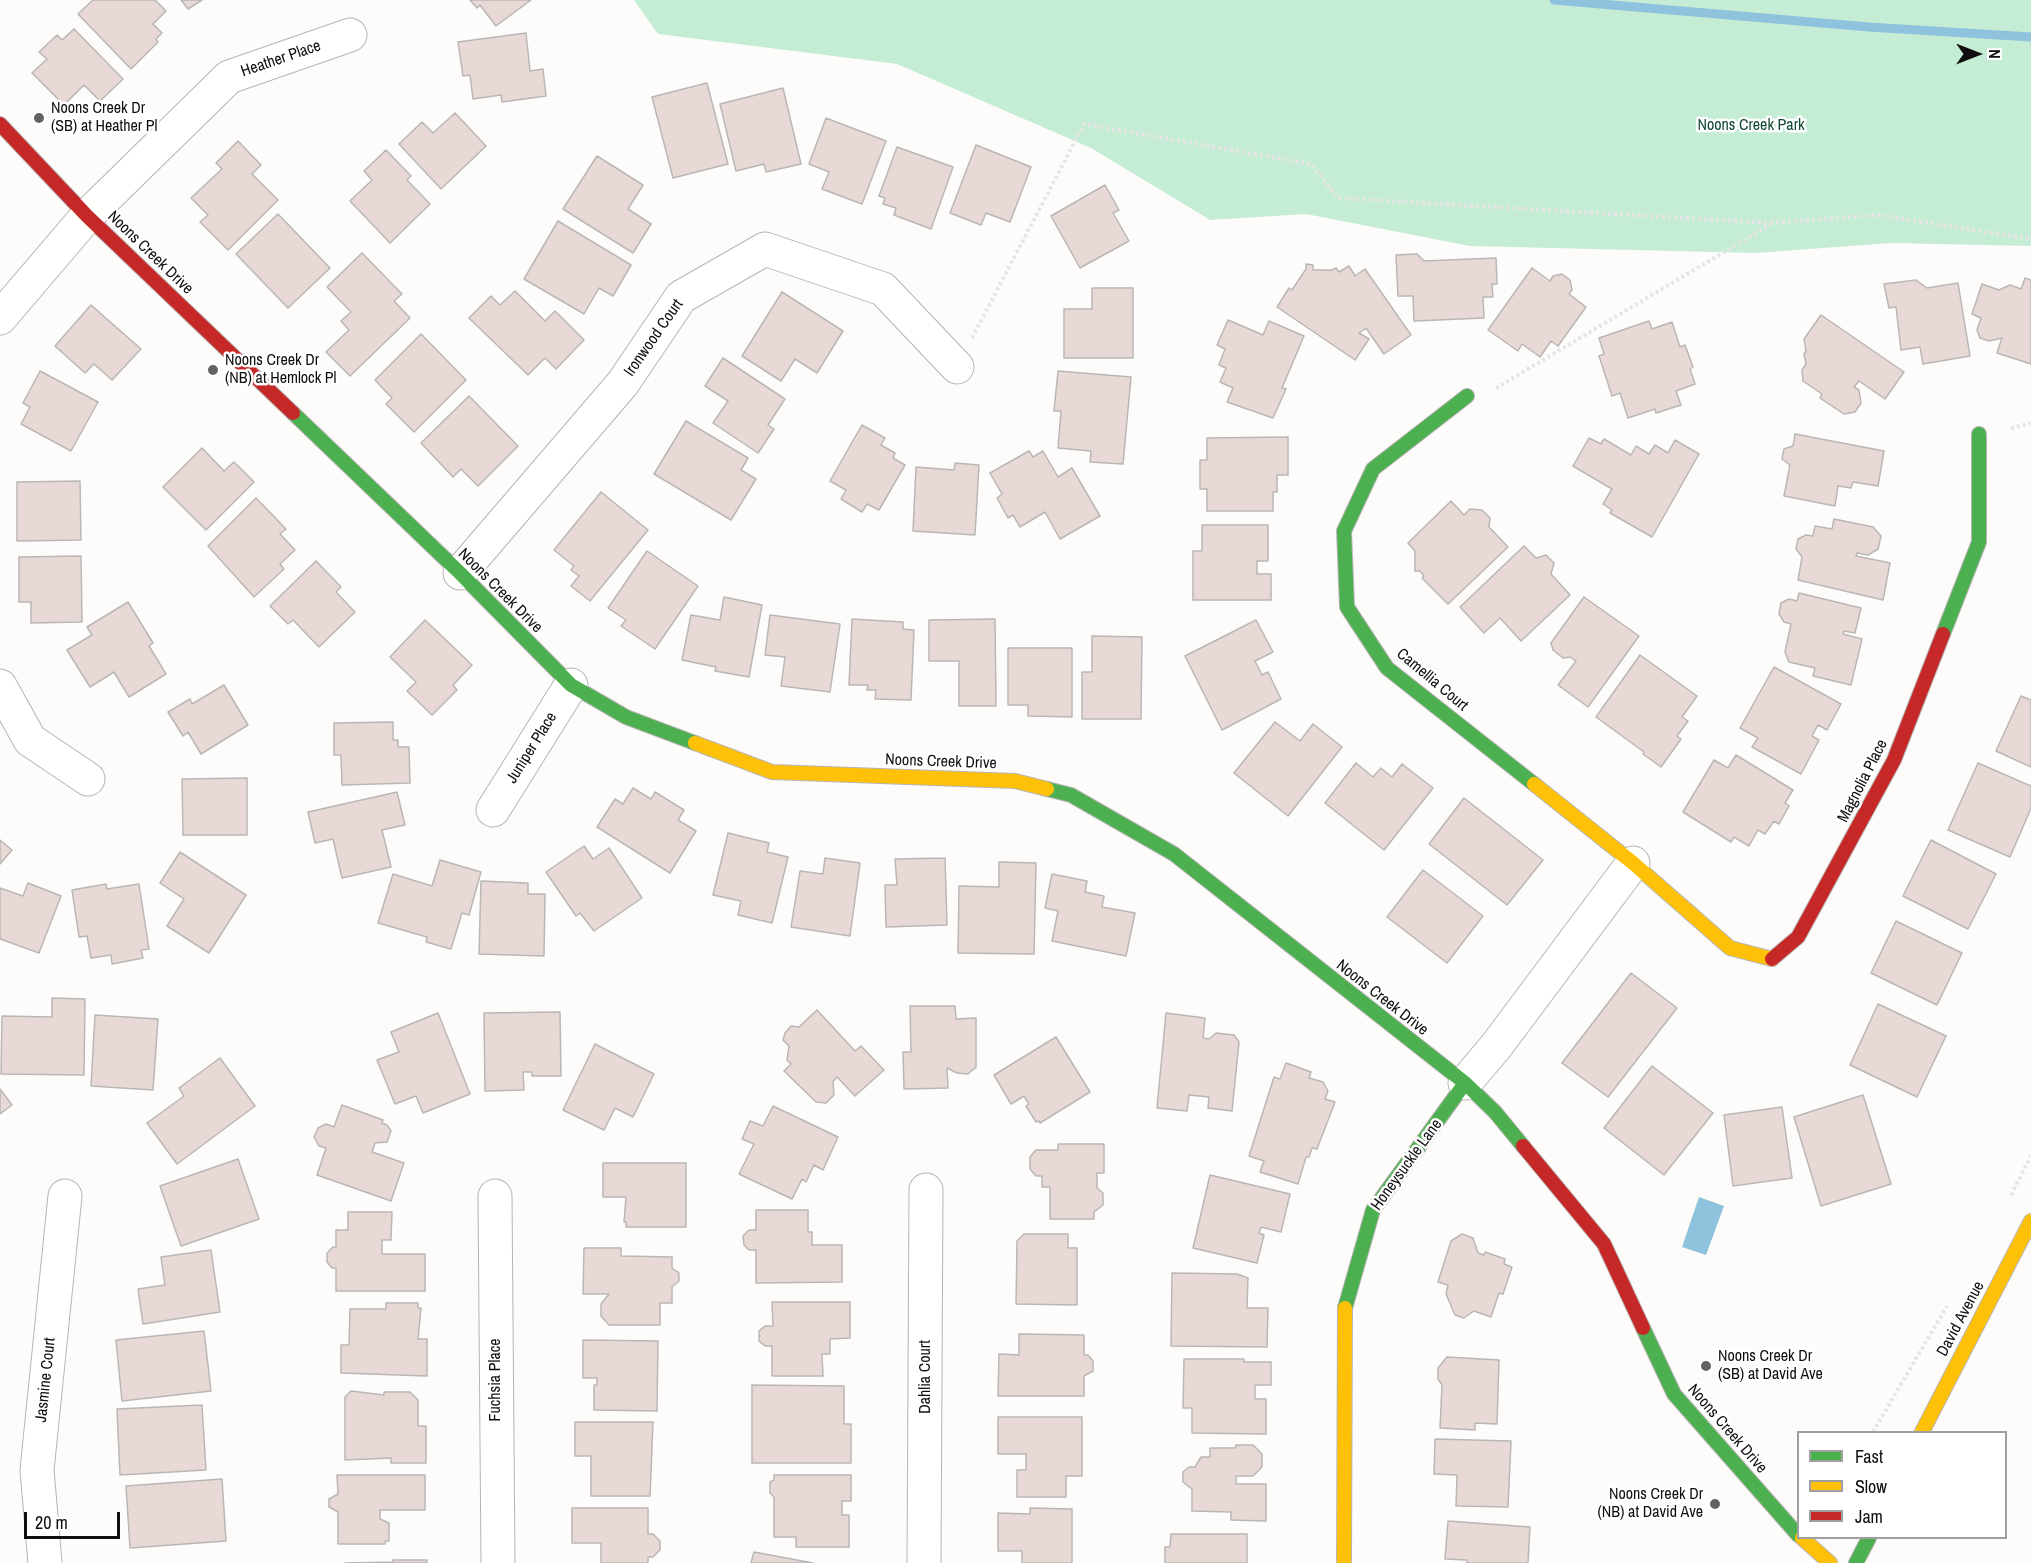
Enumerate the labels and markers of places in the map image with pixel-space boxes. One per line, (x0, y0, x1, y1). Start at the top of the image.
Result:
place label: Noons Creek Dr (SB) at Heather Pl (51, 99, 157, 137)
marker: Noons Creek Dr (SB) at Heather Pl (32, 111, 46, 125)
place label: Noons Creek Dr (NB) at Hemlock Pl (225, 351, 337, 389)
marker: Noons Creek Dr (NB) at Hemlock Pl (206, 363, 220, 377)
place label: Noons Creek Dr (SB) at David Ave (1718, 1347, 1823, 1385)
marker: Noons Creek Dr (SB) at David Ave (1699, 1359, 1713, 1373)
place label: Noons Creek Dr (NB) at David Ave (1597, 1485, 1703, 1523)
marker: Noons Creek Dr (NB) at David Ave (1708, 1497, 1722, 1511)

